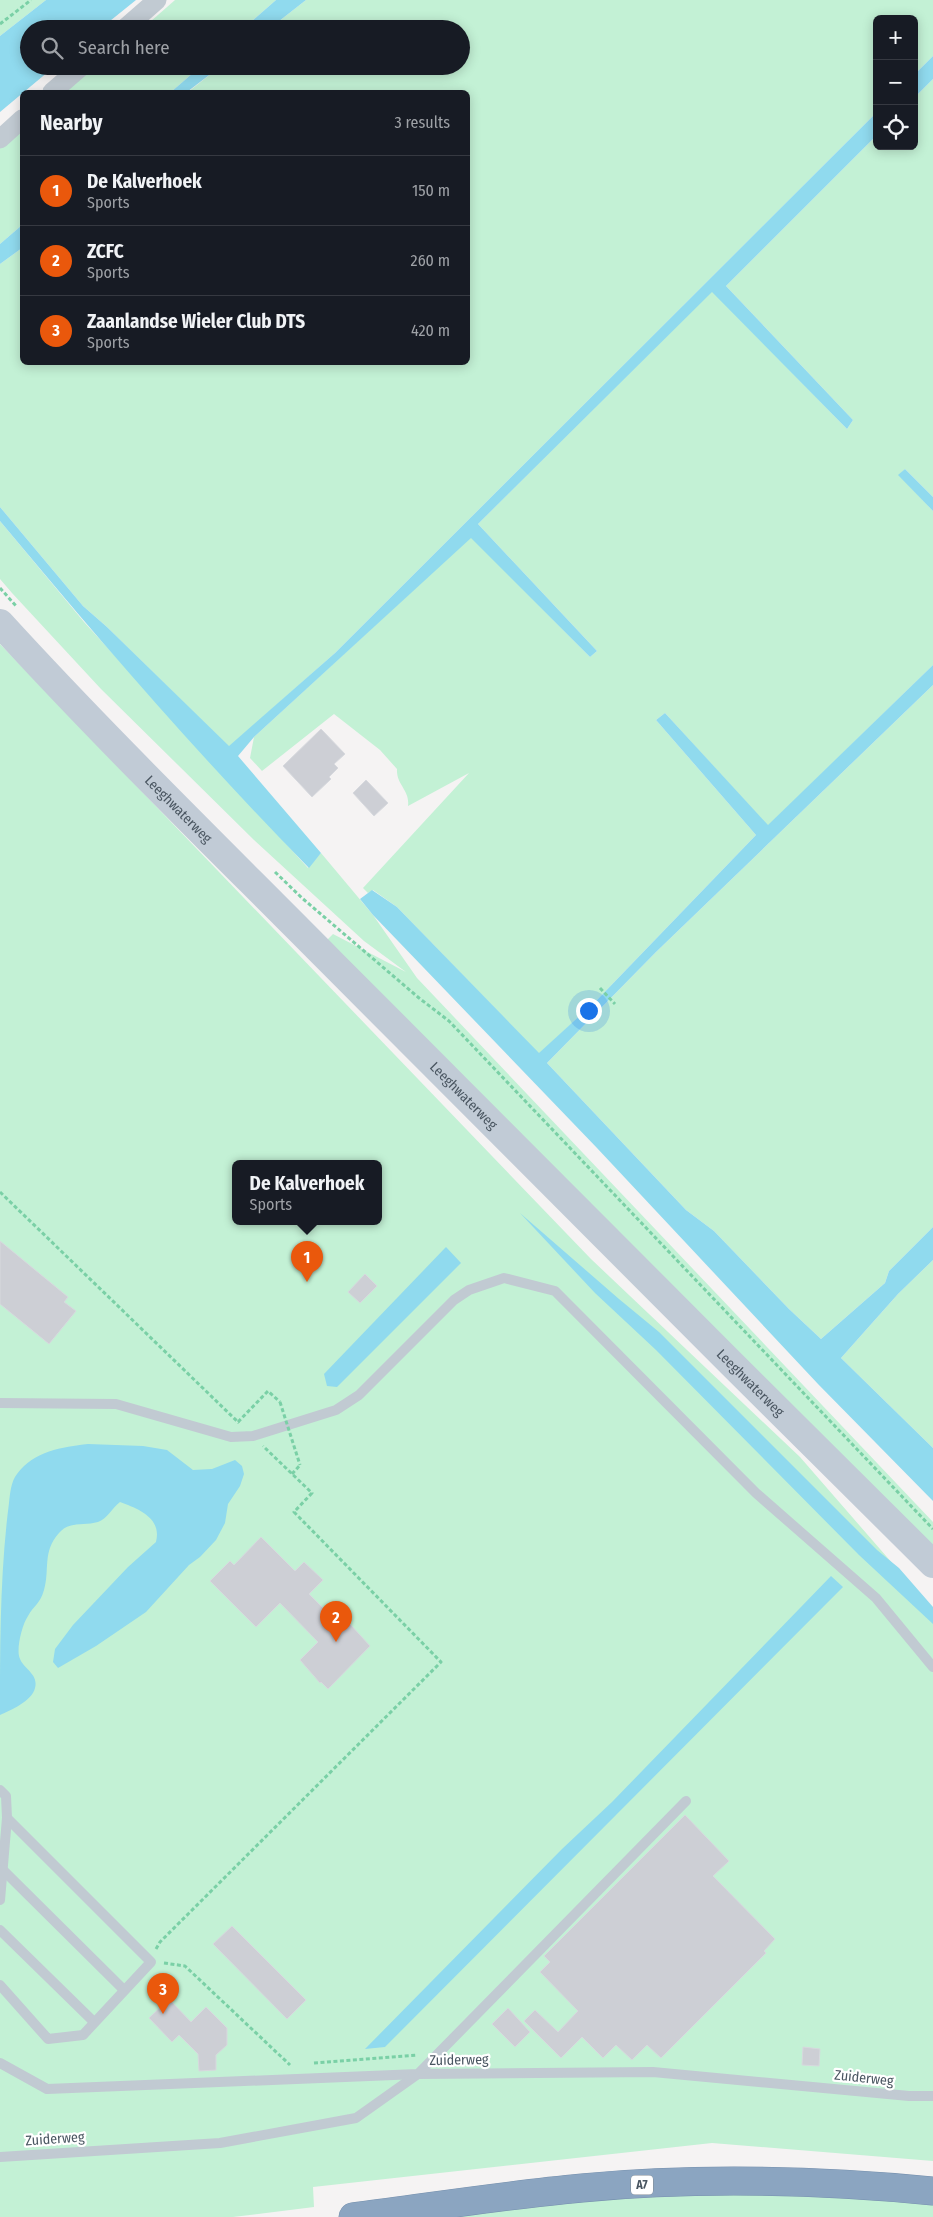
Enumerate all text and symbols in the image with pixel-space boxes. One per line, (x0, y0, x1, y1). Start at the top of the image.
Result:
map controls (873, 15, 918, 150)
button: + (873, 15, 918, 60)
search box (20, 20, 470, 75)
icon: search (38, 34, 66, 62)
text: Search here (78, 36, 170, 59)
button: − (873, 60, 918, 105)
button: locate (873, 105, 918, 150)
text: Nearby (40, 110, 102, 136)
text: 3 results (394, 113, 450, 132)
text: De Kalverhoek (87, 170, 202, 193)
text: 1 (53, 181, 59, 200)
text: 150 m (412, 181, 450, 200)
text: Sports (87, 193, 130, 212)
text: ZCFC (87, 240, 124, 263)
text: 2 (52, 251, 60, 270)
text: 260 m (411, 251, 450, 270)
text: Sports (87, 263, 130, 282)
text: Zaanlandse Wieler Club DTS (87, 310, 305, 333)
text: 3 (52, 321, 60, 340)
text: 420 m (411, 321, 450, 340)
text: Sports (87, 333, 130, 352)
street label: Leeghwaterweg (141, 772, 216, 847)
your location (576, 998, 602, 1024)
street label: Leeghwaterweg (427, 1058, 501, 1133)
popup (232, 1160, 382, 1225)
text: De Kalverhoek (250, 1172, 364, 1195)
text: Sports (250, 1195, 292, 1214)
pin: 1 (291, 1241, 323, 1282)
street label: Leeghwaterweg (713, 1345, 788, 1420)
pin: 2 (320, 1601, 352, 1642)
pin: 3 (147, 1973, 179, 2014)
street label: Zuiderweg (429, 2051, 489, 2069)
street label: Zuiderweg (834, 2066, 895, 2090)
street label: Zuiderweg (25, 2128, 86, 2150)
road number: A7 (631, 2176, 653, 2194)

